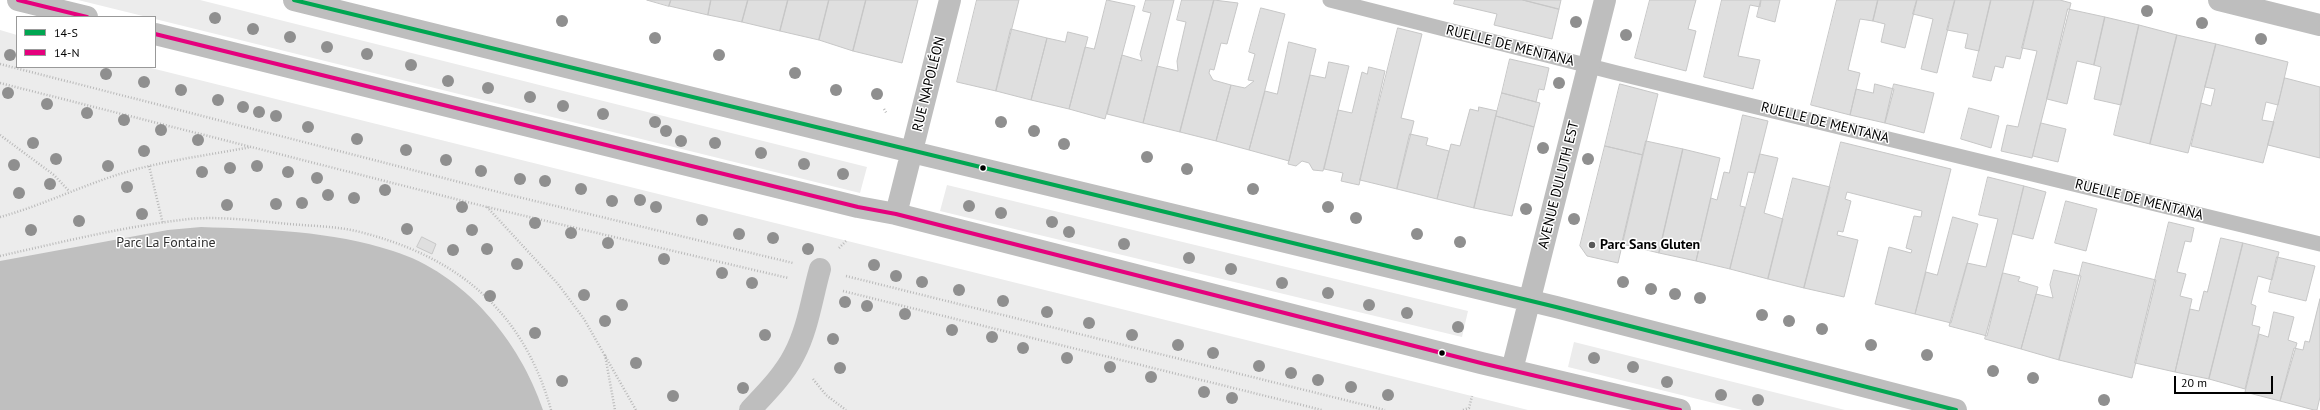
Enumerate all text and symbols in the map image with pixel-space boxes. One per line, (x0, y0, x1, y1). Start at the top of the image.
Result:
legend (16, 16, 156, 68)
street label: RUELLE DE MENTANA (1444, 22, 1576, 70)
text: 14-S (54, 25, 78, 40)
street label: RUE NAPOLÉON (909, 35, 949, 133)
text: 14-N (54, 45, 79, 60)
street label: RUELLE DE MENTANA (1759, 99, 1891, 147)
street label: AVENUE DULUTH EST (1535, 119, 1583, 251)
unlabelled marker (978, 163, 988, 173)
street label: RUELLE DE MENTANA (2073, 176, 2205, 224)
park label: Parc La Fontaine (116, 235, 216, 251)
place label: Parc Sans Gluten (1600, 237, 1700, 253)
marker: Parc Sans Gluten (1587, 240, 1597, 250)
unlabelled marker (1437, 348, 1447, 358)
scale bar (2176, 368, 2275, 394)
text: 20 m (2181, 375, 2207, 390)

